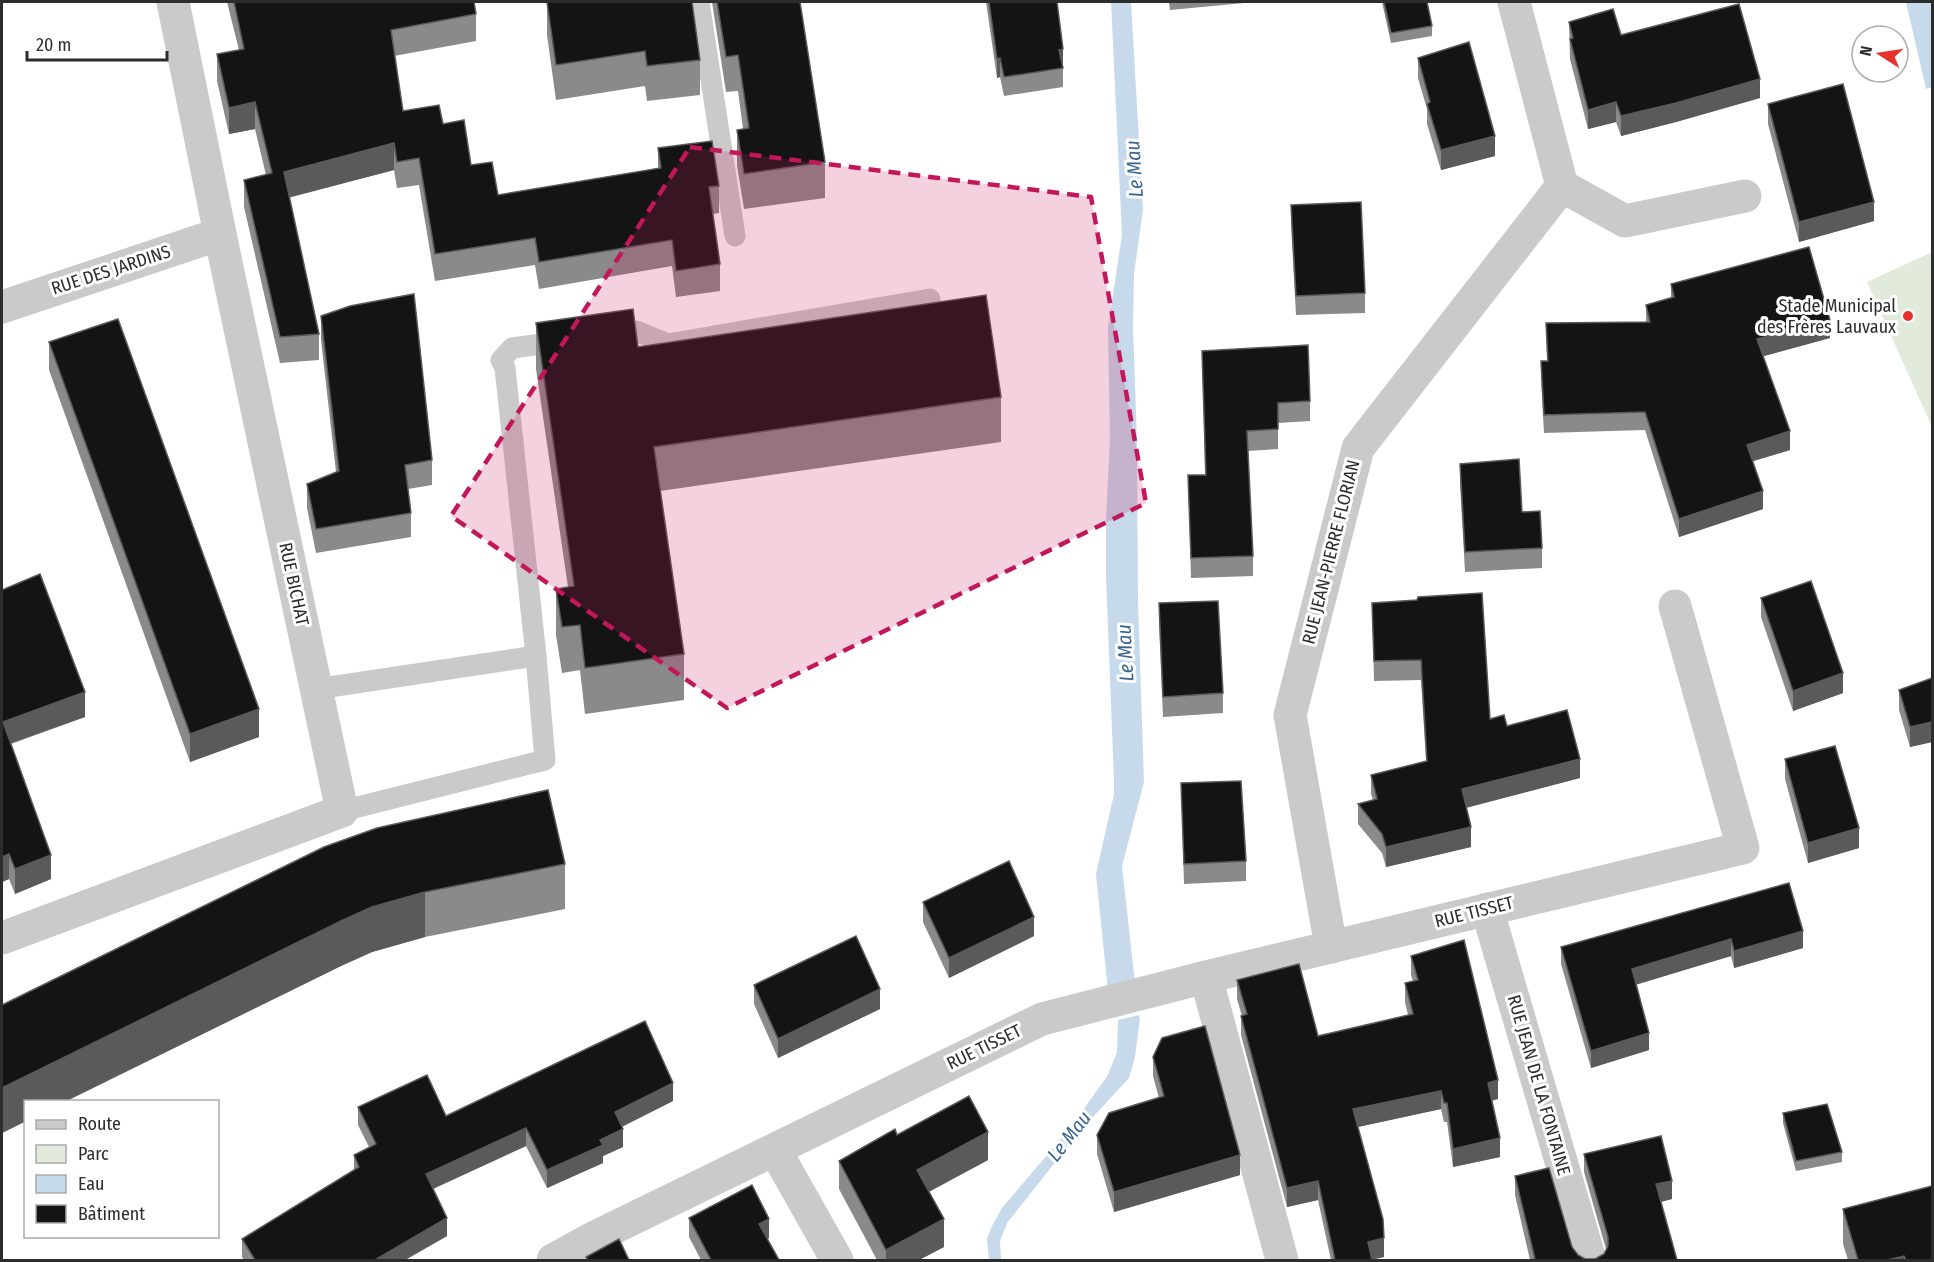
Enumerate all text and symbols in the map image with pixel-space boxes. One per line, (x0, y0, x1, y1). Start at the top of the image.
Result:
scale bar (27, 24, 166, 62)
north arrow (1850, 24, 1910, 84)
text: 20 m (36, 34, 71, 56)
text: N (1856, 44, 1876, 58)
water label: Le Mau (1120, 140, 1148, 198)
street label: RUE DES JARDINS (49, 240, 173, 300)
place label: Stade Municipal des Frères Lauvaux (1757, 295, 1896, 338)
marker: Stade Municipal des Frères Lauvaux (1901, 309, 1915, 323)
street label: RUE JEAN-PIERRE FLORIAN (1297, 457, 1365, 647)
street label: RUE BICHAT (274, 540, 314, 628)
water label: Le Mau (1112, 624, 1138, 682)
street label: RUE TISSET (1432, 891, 1516, 932)
street label: RUE JEAN DE LA FONTAINE (1503, 992, 1575, 1178)
street label: RUE TISSET (943, 1019, 1026, 1075)
legend (24, 1100, 219, 1238)
water label: Le Mau (1042, 1106, 1096, 1166)
text: Route (78, 1113, 121, 1135)
text: Parc (78, 1143, 109, 1165)
text: Eau (78, 1173, 104, 1195)
text: Bâtiment (78, 1203, 145, 1225)

